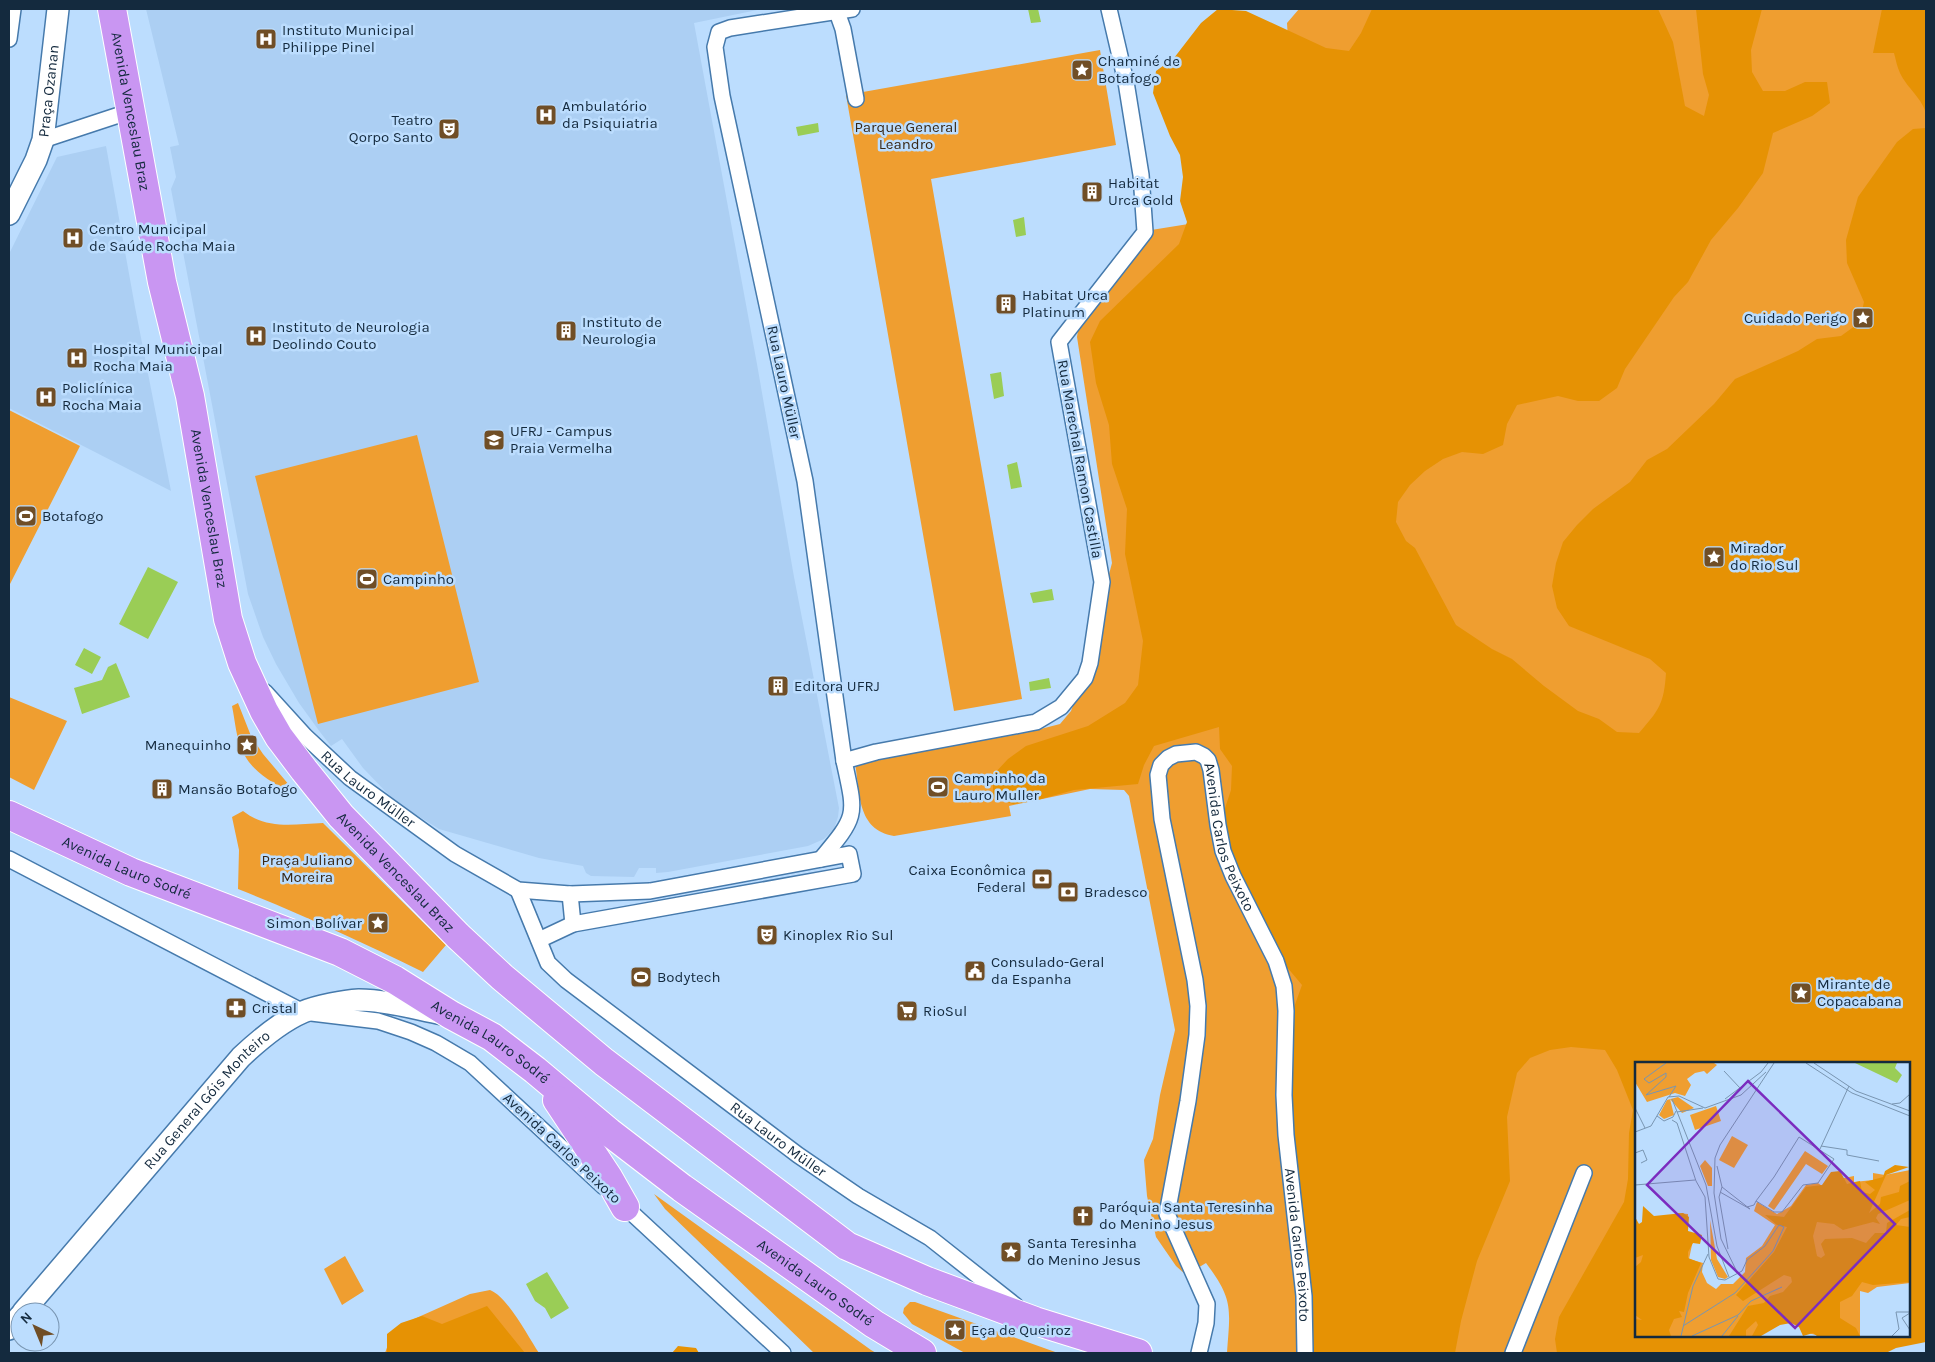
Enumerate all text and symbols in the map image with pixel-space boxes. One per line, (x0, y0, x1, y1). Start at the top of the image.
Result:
place label: Instituto Municipal Philippe Pinel (282, 21, 414, 56)
hospital icon: Instituto Municipal Philippe Pinel (254, 27, 278, 51)
street label: Avenida Venceslau Braz (107, 30, 154, 192)
street label: Praça Ozanan (34, 44, 63, 138)
place label: Chaminé de Botafogo (1098, 52, 1180, 87)
place icon: Chaminé de Botafogo (1070, 58, 1094, 82)
place label: Ambulatório da Psiquiatria (562, 97, 658, 132)
hospital icon: Ambulatório da Psiquiatria (534, 103, 558, 127)
place label: Teatro Qorpo Santo (349, 111, 433, 146)
theatre icon: Teatro Qorpo Santo (437, 117, 461, 141)
park label: Parque General Leandro (854, 118, 958, 153)
place label: Habitat Urca Gold (1108, 174, 1174, 209)
building icon: Habitat Urca Gold (1080, 180, 1104, 204)
place label: Centro Municipal de Saúde Rocha Maia (89, 220, 235, 255)
hospital icon: Centro Municipal de Saúde Rocha Maia (61, 226, 85, 250)
place label: Habitat Urca Platinum (1022, 286, 1108, 321)
building icon: Habitat Urca Platinum (994, 292, 1018, 316)
place icon: Cuidado Perigo (1851, 306, 1875, 330)
place label: Cuidado Perigo (1744, 309, 1847, 327)
place label: Instituto de Neurologia (582, 313, 662, 348)
place label: Instituto de Neurologia Deolindo Couto (272, 318, 430, 353)
building icon: Instituto de Neurologia (554, 319, 578, 343)
hospital icon: Instituto de Neurologia Deolindo Couto (244, 324, 268, 348)
street label: Rua Lauro Müller (763, 324, 805, 441)
place label: Hospital Municipal Rocha Maia (93, 340, 223, 375)
hospital icon: Hospital Municipal Rocha Maia (65, 346, 89, 370)
street label: Rua Marechal Ramon Castilla (1054, 358, 1106, 560)
place label: Policlínica Rocha Maia (62, 379, 142, 414)
hospital icon: Policlínica Rocha Maia (34, 385, 58, 409)
place label: UFRJ - Campus Praia Vermelha (510, 422, 613, 457)
street label: Avenida Venceslau Braz (187, 427, 232, 589)
school or university icon: UFRJ - Campus Praia Vermelha (482, 428, 506, 452)
sports icon: Botafogo (14, 504, 38, 528)
place label: Botafogo (42, 507, 103, 525)
place label: Mirador do Rio Sul (1730, 539, 1798, 574)
place icon: Mirador do Rio Sul (1702, 545, 1726, 569)
sports icon: Campinho (355, 567, 379, 591)
place label: Campinho (383, 570, 454, 588)
building icon: Editora UFRJ (766, 674, 790, 698)
place label: Editora UFRJ (794, 677, 880, 695)
place icon: Manequinho (235, 733, 259, 757)
place label: Manequinho (145, 736, 231, 754)
street label: Rua Lauro Müller (317, 746, 419, 832)
street label: Avenida Carlos Peixoto (1200, 760, 1258, 914)
place label: Campinho da Lauro Muller (954, 769, 1046, 804)
sports icon: Campinho da Lauro Muller (926, 775, 950, 799)
building icon: Mansão Botafogo (150, 777, 174, 801)
place label: Mansão Botafogo (178, 780, 297, 798)
street label: Avenida Venceslau Braz (333, 808, 458, 936)
street label: Avenida Lauro Sodré (59, 832, 194, 903)
park label: Praça Juliano Moreira (262, 851, 352, 886)
place label: Caixa Econômica Federal (908, 861, 1026, 896)
bank icon: Caixa Econômica Federal (1030, 867, 1054, 891)
bank icon: Bradesco (1056, 880, 1080, 904)
place label: Bradesco (1084, 883, 1147, 901)
place icon: Simon Bolívar (366, 911, 390, 935)
place label: Simon Bolívar (266, 914, 363, 932)
theatre icon: Kinoplex Rio Sul (755, 923, 779, 947)
place label: Kinoplex Rio Sul (783, 926, 894, 944)
place label: Consulado-Geral da Espanha (991, 953, 1104, 988)
public building icon: Consulado-Geral da Espanha (963, 959, 987, 983)
sports icon: Bodytech (629, 965, 653, 989)
place label: Bodytech (657, 968, 721, 986)
place label: Mirante de Copacabana (1817, 975, 1902, 1010)
place icon: Mirante de Copacabana (1789, 981, 1813, 1005)
pharmacy icon: Cristal (224, 996, 248, 1020)
street label: Avenida Lauro Sodré (428, 996, 553, 1087)
place label: Cristal (252, 999, 297, 1017)
supermarket icon: RioSul (895, 999, 919, 1023)
place label: RioSul (923, 1002, 967, 1020)
street label: Rua General Góis Monteiro (140, 1026, 274, 1173)
inset map (1635, 1062, 1910, 1337)
street label: Avenida Carlos Peixoto (499, 1089, 625, 1207)
street label: Rua Lauro Müller (726, 1098, 830, 1181)
street label: Avenida Carlos Peixoto (1281, 1167, 1313, 1322)
place label: Paróquia Santa Teresinha do Menino Jesus (1099, 1198, 1273, 1233)
church icon: Paróquia Santa Teresinha do Menino Jesus (1071, 1204, 1095, 1228)
place label: Santa Teresinha do Menino Jesus (1027, 1234, 1141, 1269)
street label: Avenida Lauro Sodré (754, 1235, 877, 1330)
place icon: Santa Teresinha do Menino Jesus (999, 1240, 1023, 1264)
north arrow (10, 1302, 60, 1352)
text: N (17, 1308, 36, 1328)
place icon: Eça de Queiroz (943, 1318, 967, 1342)
place label: Eça de Queiroz (971, 1321, 1071, 1339)

